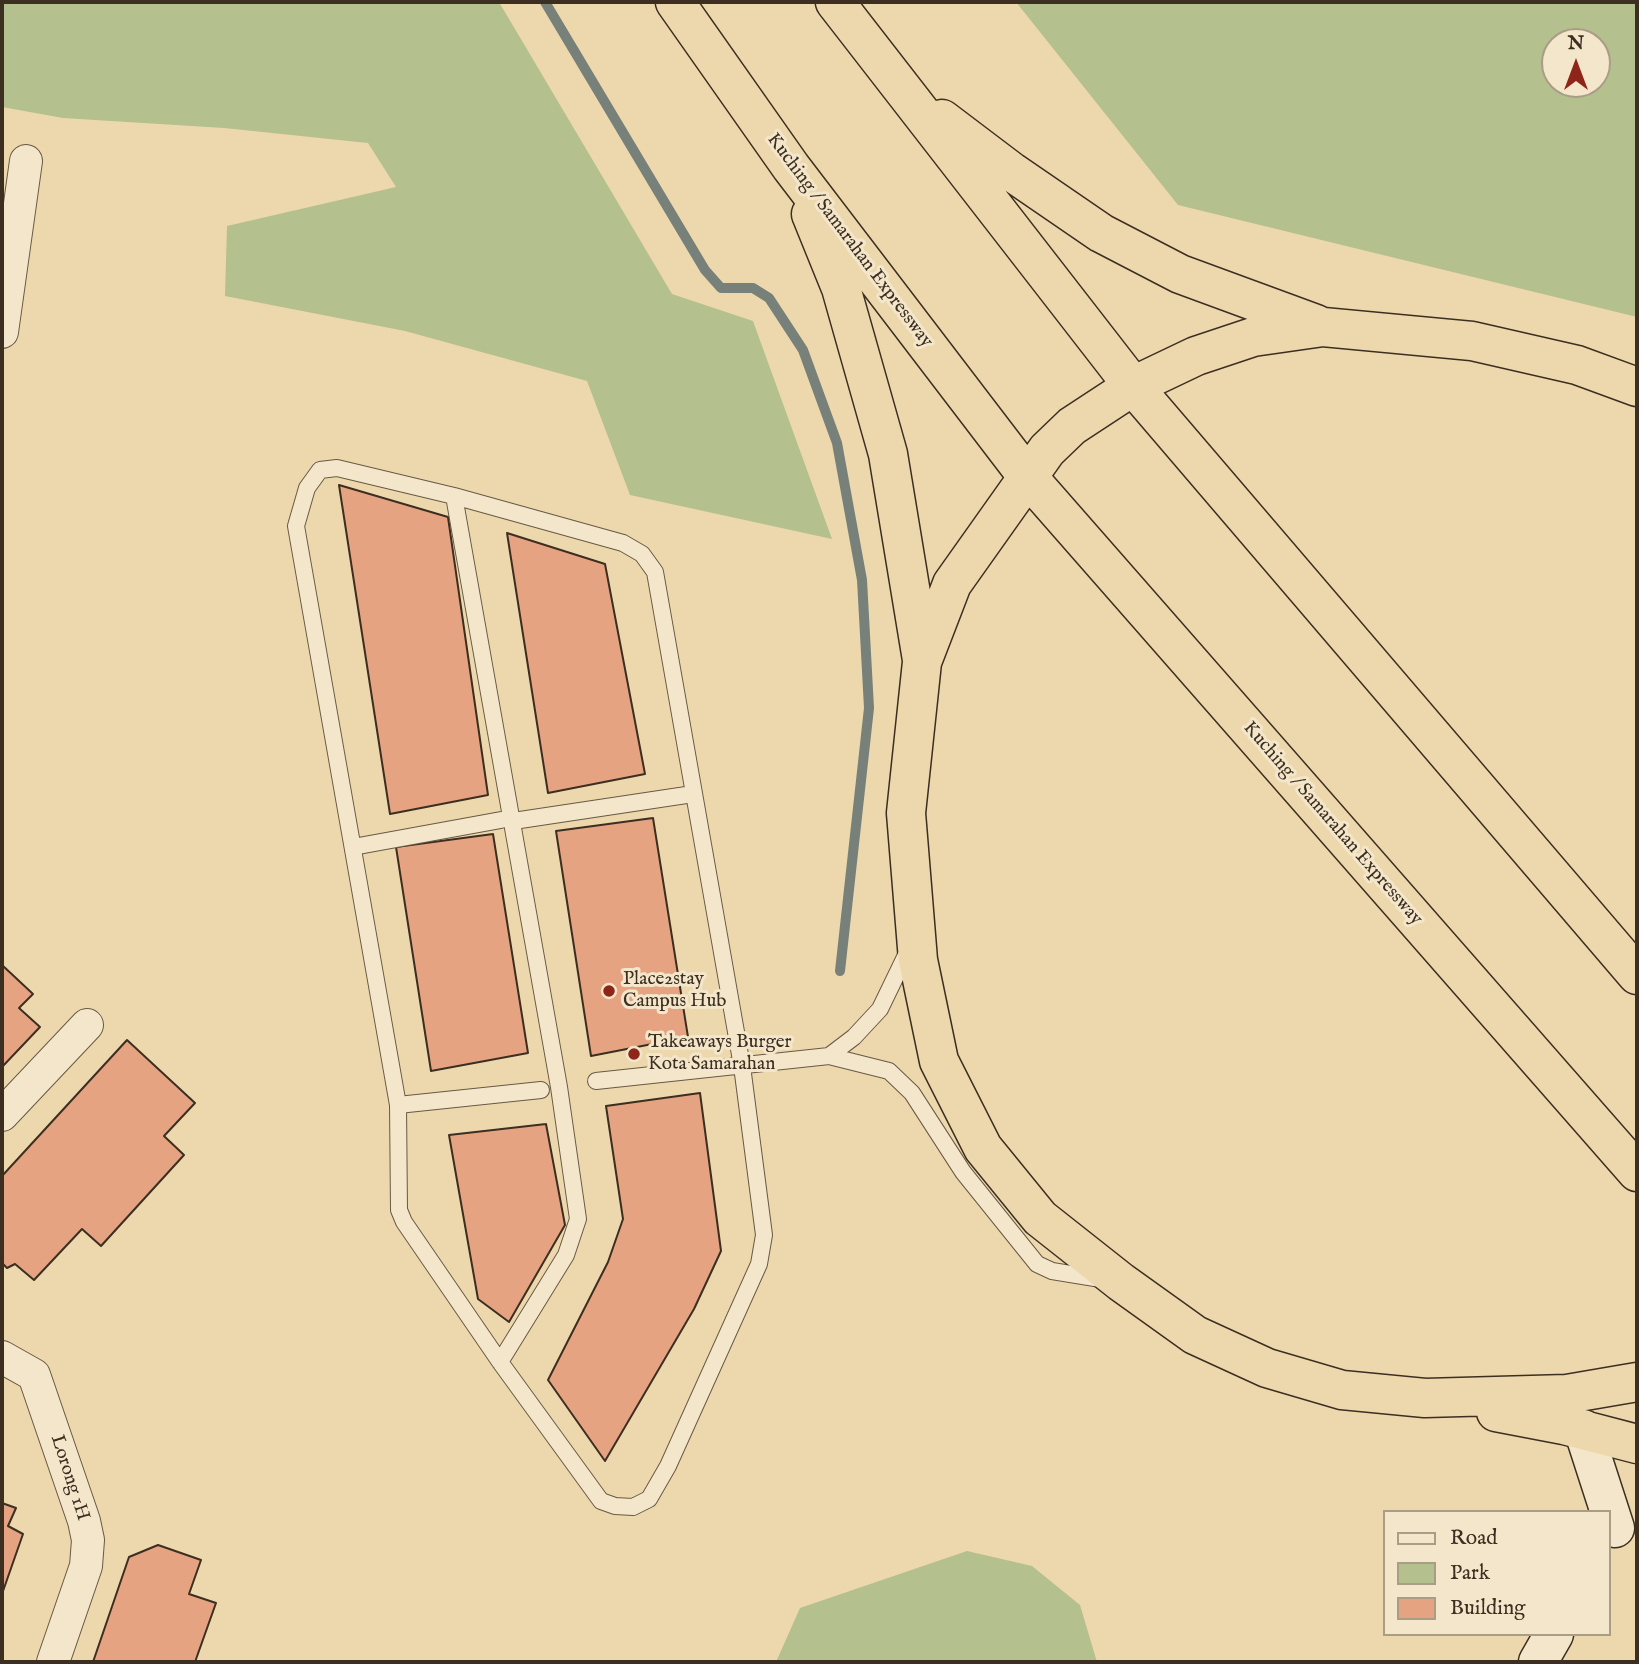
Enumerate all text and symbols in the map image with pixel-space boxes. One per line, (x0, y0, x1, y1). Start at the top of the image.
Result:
north arrow (1541, 28, 1611, 98)
text: N (1568, 32, 1584, 56)
street label: Kuching / Samarahan Expressway (761, 129, 937, 353)
street label: Kuching / Samarahan Expressway (1237, 718, 1427, 930)
place label: Place2stay Campus Hub (623, 969, 726, 1013)
marker: Place2stay Campus Hub (601, 983, 617, 999)
place label: Takeaways Burger Kota Samarahan (648, 1032, 791, 1076)
marker: Takeaways Burger Kota Samarahan (626, 1046, 642, 1062)
street label: Lorong 1H (44, 1432, 94, 1524)
legend (1384, 1510, 1611, 1636)
text: Road (1450, 1525, 1497, 1552)
text: Park (1450, 1560, 1490, 1587)
text: Building (1450, 1595, 1525, 1622)

